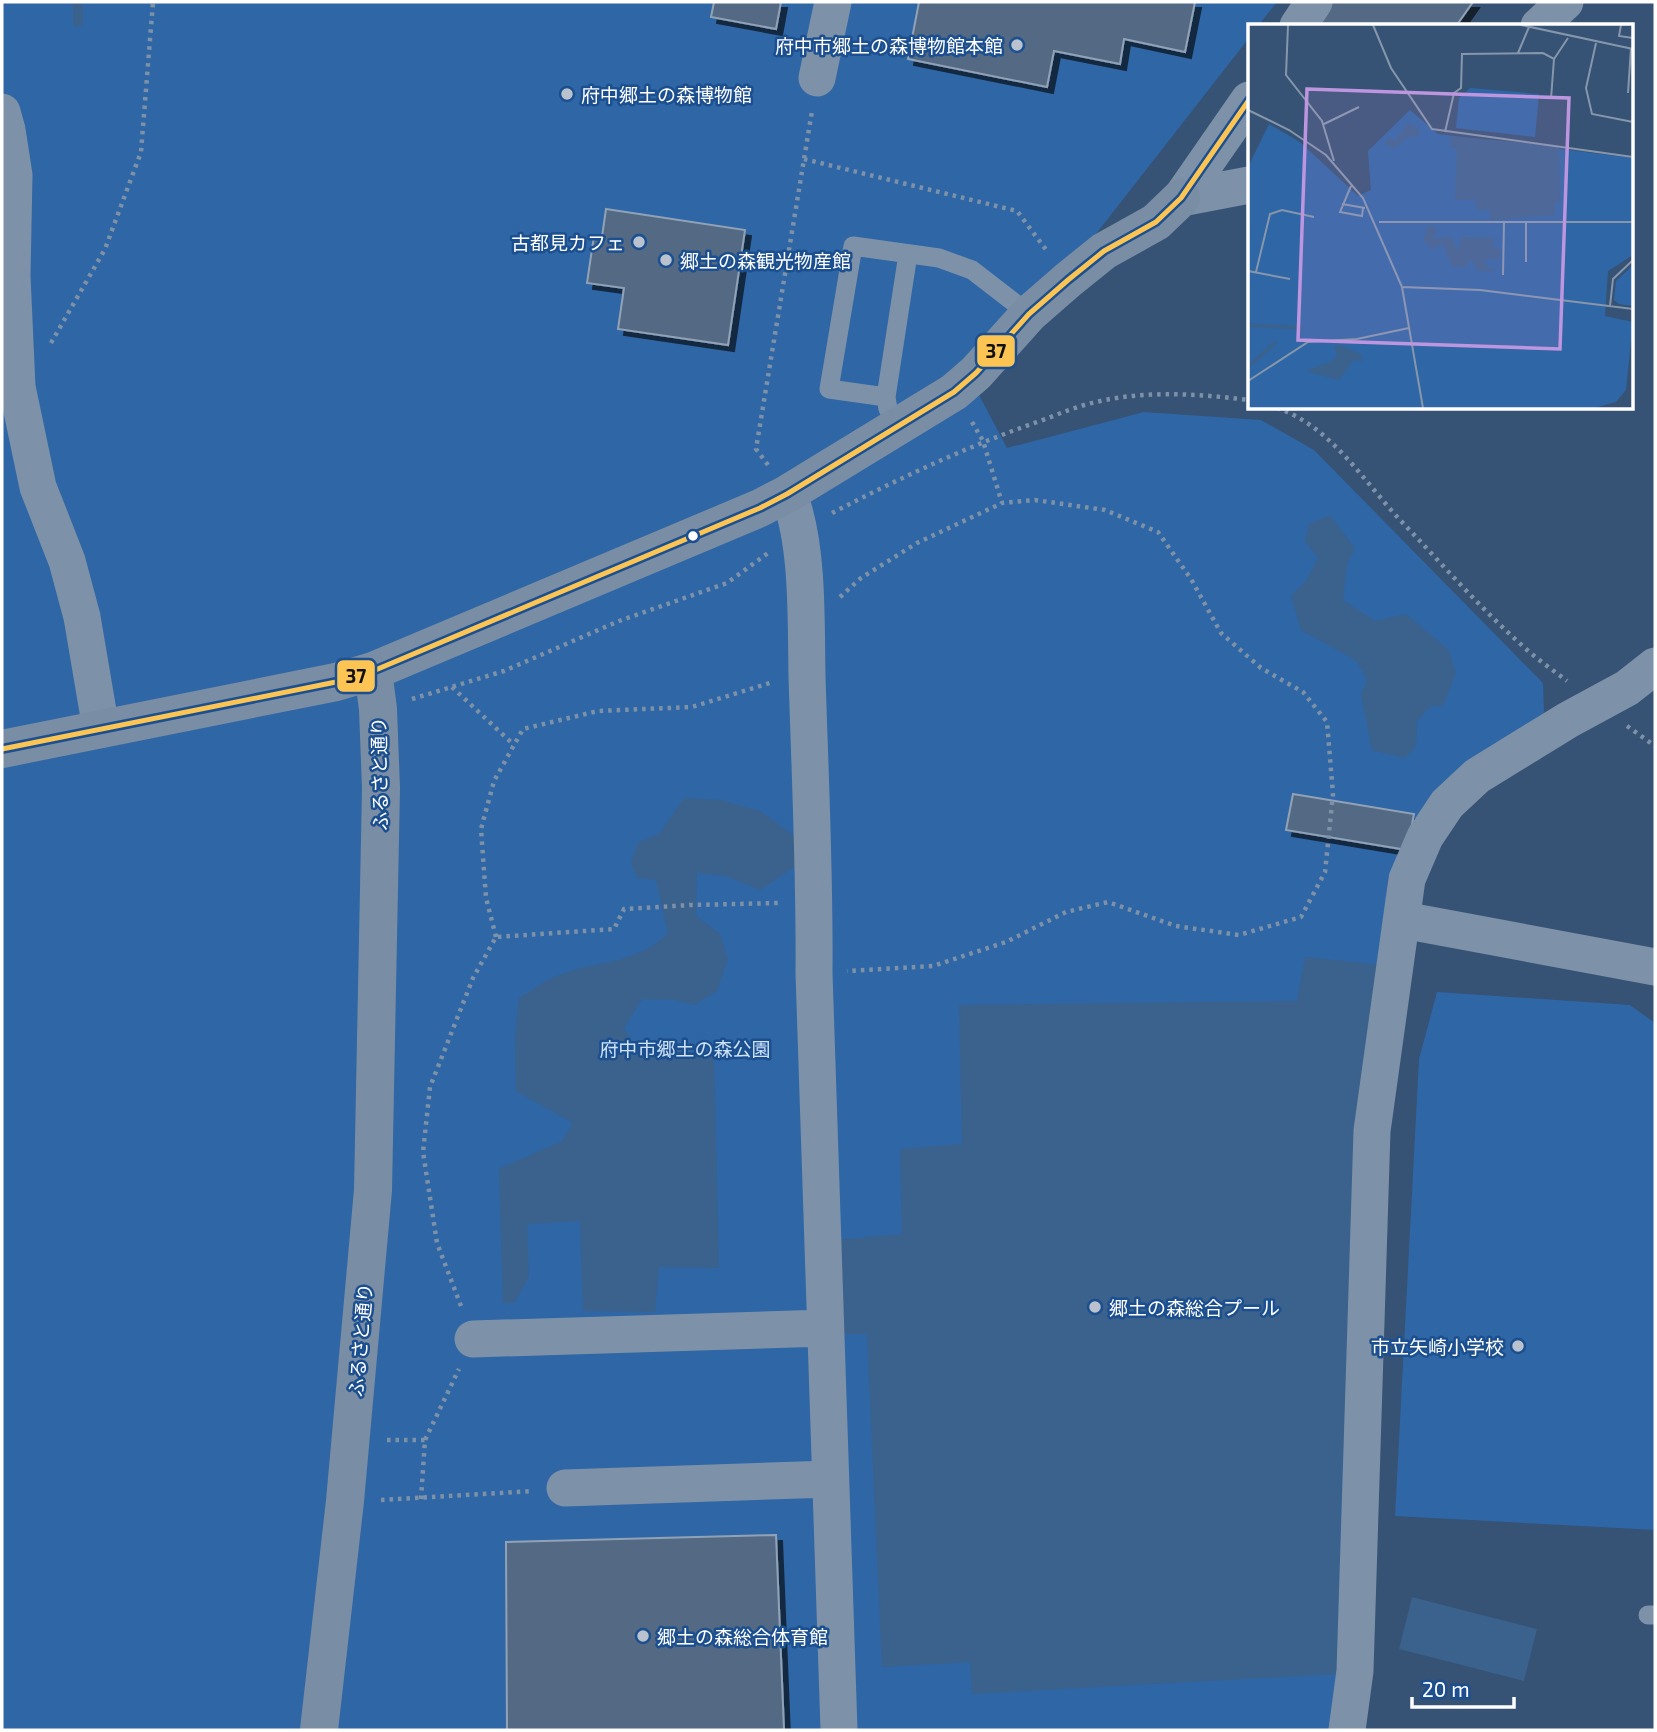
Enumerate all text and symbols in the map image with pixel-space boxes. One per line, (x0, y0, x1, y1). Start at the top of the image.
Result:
inset map (1248, 24, 1632, 410)
place label: 府中市郷土の森博物館本館 (775, 34, 1003, 57)
marker: 府中市郷土の森博物館本館 (1009, 37, 1025, 53)
place label: 府中郷土の森博物館 (581, 83, 752, 106)
marker: 府中郷土の森博物館 (559, 86, 575, 102)
place label: 古都見カフェ (511, 231, 625, 254)
marker: 古都見カフェ (631, 234, 647, 250)
place label: 郷土の森観光物産館 (680, 249, 851, 272)
marker: 郷土の森観光物産館 (658, 252, 674, 268)
line badge: 37 (976, 334, 1016, 368)
text: 37 (986, 339, 1006, 362)
unlabelled marker (686, 529, 700, 543)
line badge: 37 (336, 659, 376, 693)
text: 37 (346, 664, 366, 687)
street label: ふるさと通り (367, 717, 391, 831)
park label: 府中市郷土の森公園 (599, 1037, 771, 1060)
street label: ふるさと通り (344, 1282, 376, 1398)
place label: 郷土の森総合プール (1109, 1296, 1280, 1319)
marker: 郷土の森総合プール (1087, 1299, 1103, 1315)
place label: 市立矢崎小学校 (1371, 1335, 1504, 1358)
marker: 市立矢崎小学校 (1510, 1338, 1526, 1354)
place label: 郷土の森総合体育館 (657, 1625, 828, 1648)
marker: 郷土の森総合体育館 (635, 1628, 651, 1644)
scale bar (1412, 1666, 1514, 1710)
text: 20 m (1422, 1676, 1470, 1701)

